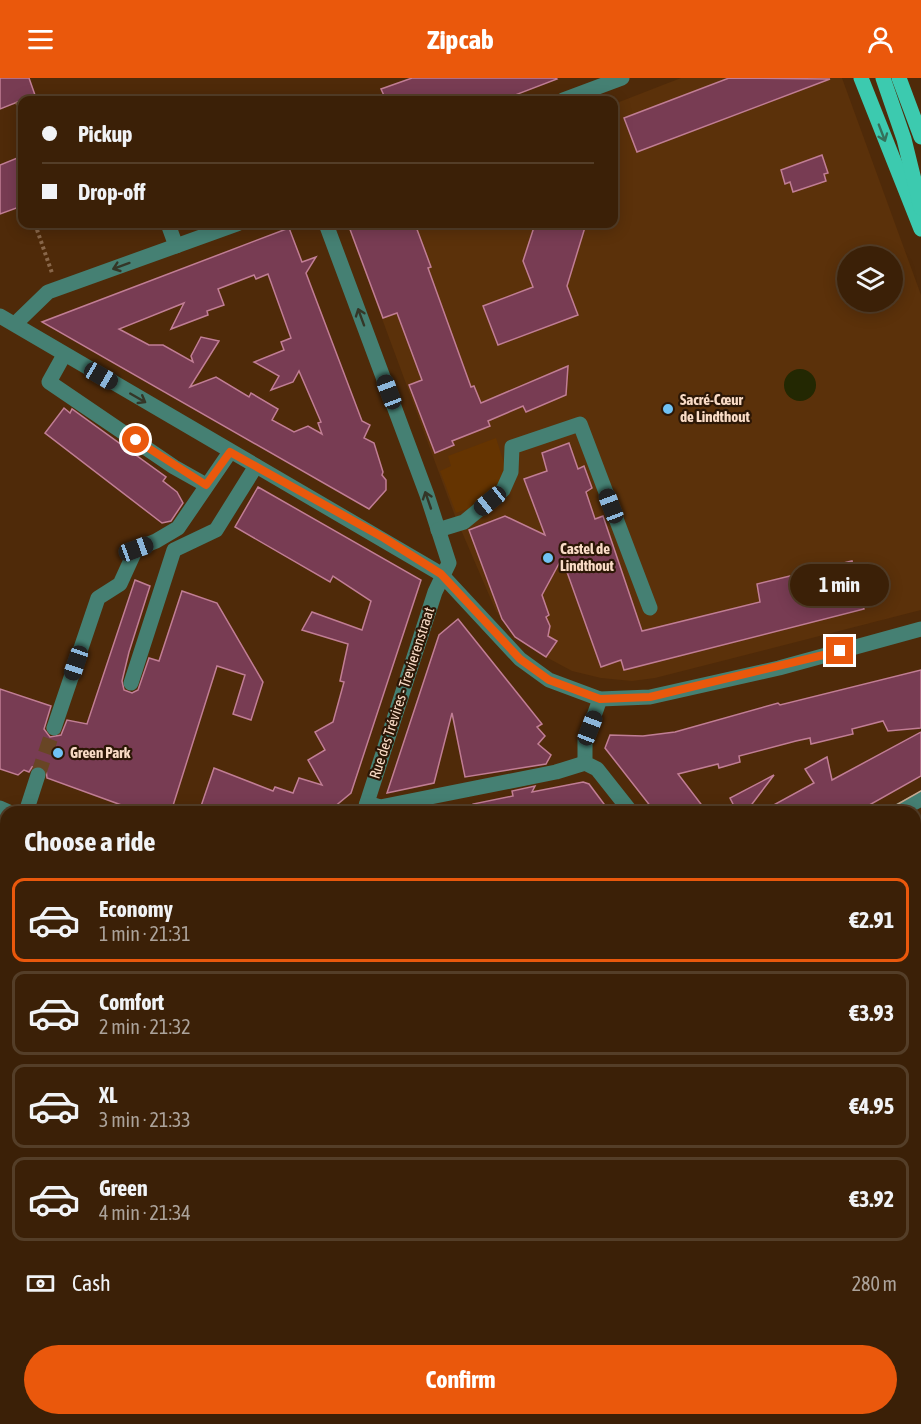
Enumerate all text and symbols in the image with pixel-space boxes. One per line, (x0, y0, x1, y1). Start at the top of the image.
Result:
icon: menu (24, 23, 57, 56)
icon: person (864, 23, 897, 56)
text: Zipcab (427, 24, 494, 55)
text: Pickup (78, 121, 133, 147)
one-way arrow (877, 123, 888, 142)
text: Drop-off (78, 179, 145, 205)
map controls (837, 246, 903, 312)
button: layers (837, 246, 903, 312)
one-way arrow (112, 261, 131, 272)
one-way arrow (354, 308, 365, 327)
car (81, 359, 121, 393)
car (374, 372, 404, 412)
place label: Sacré-Cœur de Lindthout (680, 391, 751, 425)
one-way arrow (129, 392, 146, 404)
marker: Sacré-Cœur de Lindthout (661, 402, 675, 416)
route start (122, 426, 149, 453)
car (470, 483, 510, 519)
car (596, 486, 626, 526)
one-way arrow (422, 491, 433, 510)
car (116, 534, 156, 564)
place label: Castel de Lindthout (560, 540, 615, 574)
marker: Castel de Lindthout (541, 551, 555, 565)
callout: 1 min (790, 564, 890, 606)
text: 1 min (819, 573, 860, 596)
street label: Rue des Trévires - Trevierenstraat (366, 605, 437, 781)
route end (826, 637, 853, 664)
car (62, 643, 90, 683)
car (575, 708, 605, 748)
place label: Green Park (70, 744, 131, 761)
marker: Green Park (51, 746, 65, 760)
text: Choose a ride (24, 826, 156, 857)
icon: car (27, 893, 81, 947)
text: Economy (99, 896, 173, 922)
text: €2.91 (849, 907, 894, 933)
text: 1 min · 21:31 (99, 922, 191, 945)
icon: car (27, 986, 81, 1040)
text: Comfort (99, 989, 164, 1015)
text: €3.93 (849, 1000, 894, 1026)
text: 2 min · 21:32 (99, 1015, 191, 1038)
icon: car (27, 1079, 81, 1133)
text: XL (99, 1082, 117, 1108)
text: €4.95 (849, 1093, 894, 1119)
text: 3 min · 21:33 (99, 1108, 191, 1131)
icon: car (27, 1172, 81, 1226)
text: Green (99, 1175, 148, 1201)
text: €3.92 (849, 1186, 894, 1212)
text: 4 min · 21:34 (99, 1201, 191, 1224)
icon: cash (24, 1267, 57, 1300)
text: Cash (72, 1270, 111, 1296)
text: 280 m (852, 1272, 897, 1295)
button: Confirm (24, 1345, 897, 1414)

